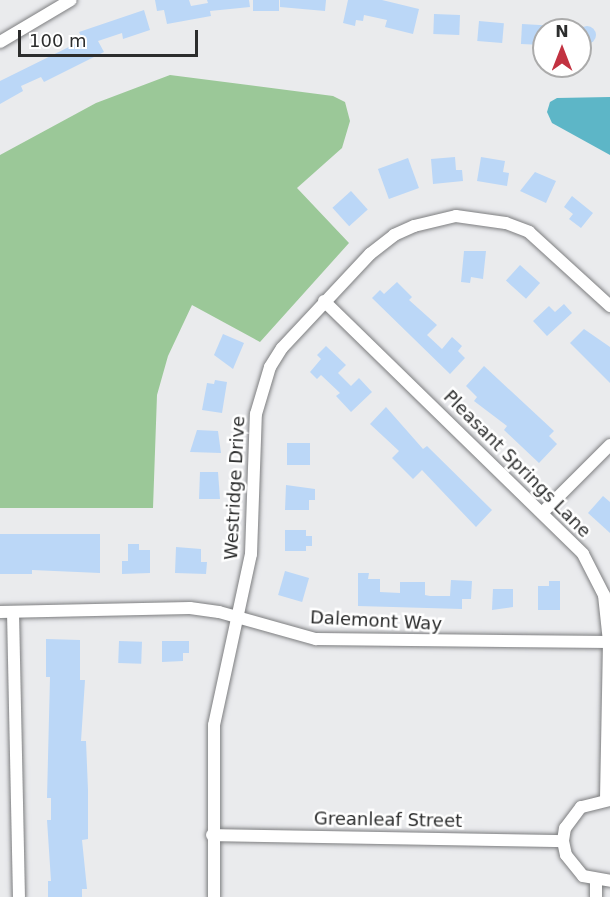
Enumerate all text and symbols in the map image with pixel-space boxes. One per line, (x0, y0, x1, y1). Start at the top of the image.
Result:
scale bar (21, 18, 201, 56)
north arrow (532, 18, 592, 78)
text: N (555, 22, 569, 41)
text: 100 m (29, 30, 87, 51)
street label: Pleasant Springs Lane (439, 386, 595, 542)
street label: Westridge Drive (220, 415, 250, 561)
street label: Dalemont Way (310, 607, 442, 635)
street label: Greanleaf Street (314, 808, 462, 832)

